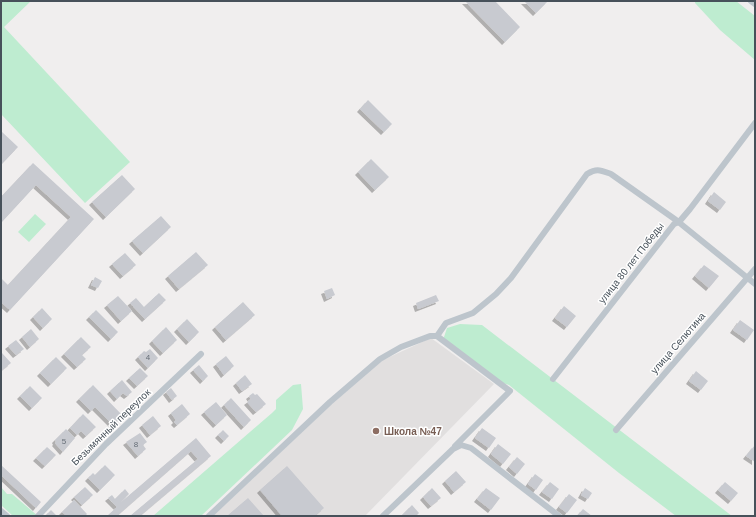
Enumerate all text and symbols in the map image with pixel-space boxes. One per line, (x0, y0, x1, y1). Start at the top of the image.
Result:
street label: улица 80 лет Победы (596, 220, 666, 306)
street label: улица Селютина (649, 310, 708, 376)
house number: 4 (146, 353, 151, 362)
street label: Безымянный переулок (69, 386, 153, 468)
marker: Школа №47 (371, 426, 381, 436)
place label: Школа №47 (384, 426, 442, 437)
house number: 5 (62, 437, 67, 446)
house number: 8 (134, 440, 139, 449)

